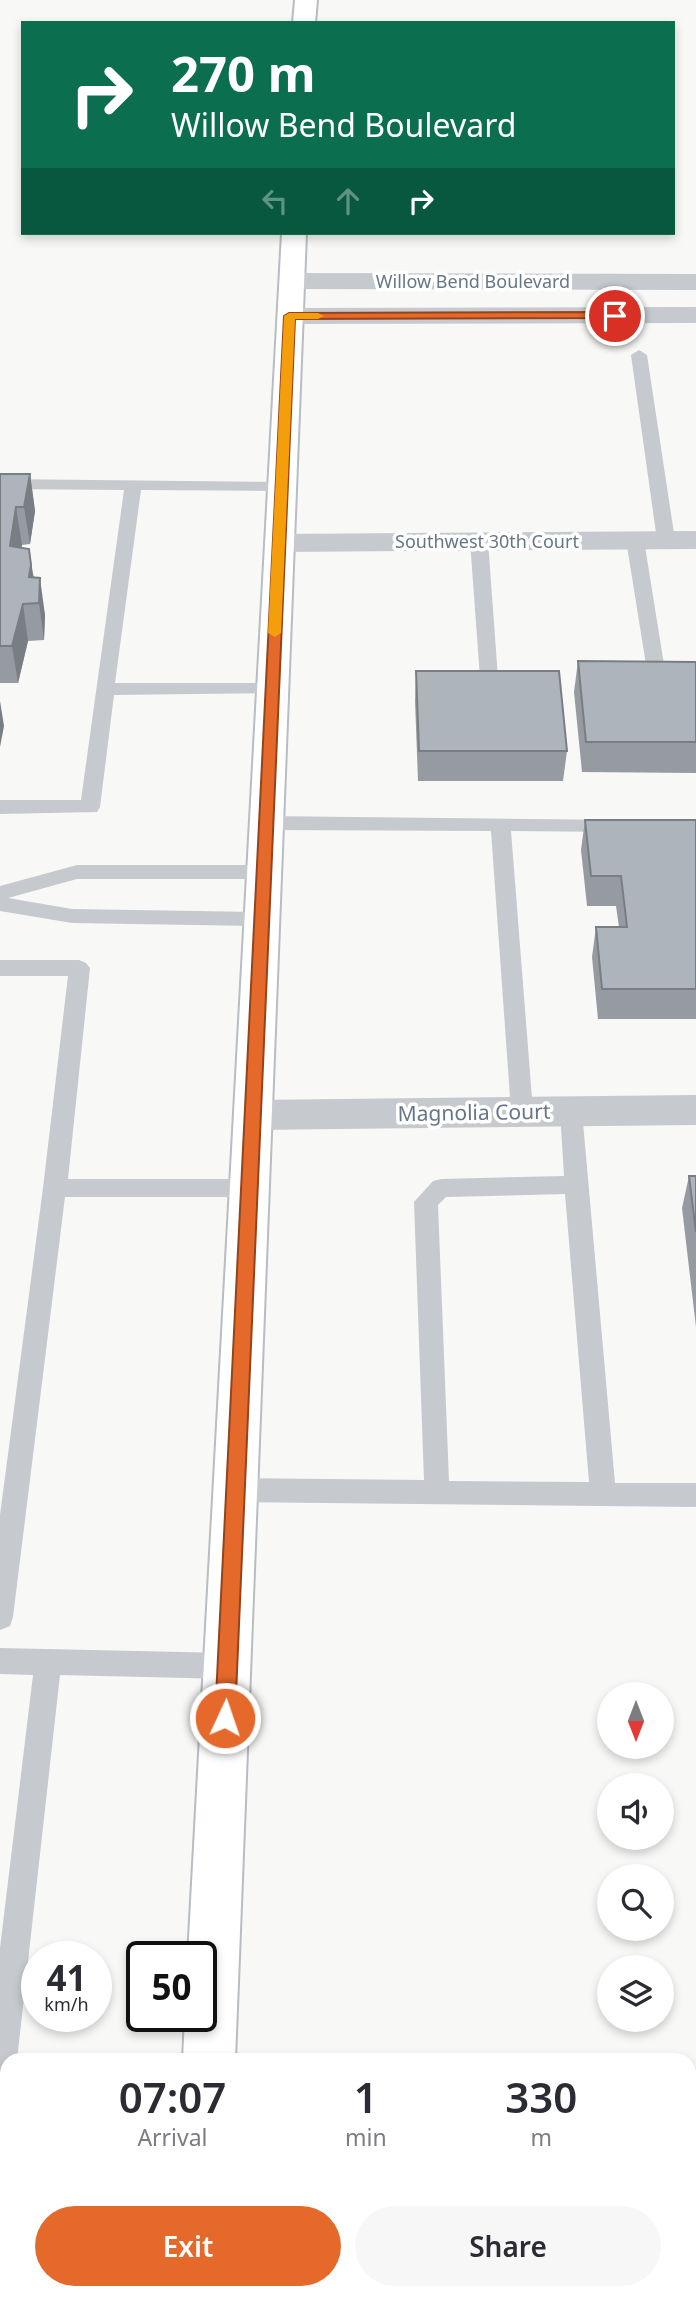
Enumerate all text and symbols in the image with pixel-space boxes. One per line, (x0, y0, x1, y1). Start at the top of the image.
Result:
text: 270 m (171, 40, 316, 106)
icon: right (56, 49, 147, 140)
text: Willow Bend Boulevard (171, 103, 516, 146)
icon: left (256, 182, 294, 220)
icon: ahead (329, 182, 367, 220)
icon: right (402, 182, 440, 220)
street label: Willow Bend Boulevard (376, 269, 570, 293)
pin (585, 286, 645, 346)
icon: arrive (596, 297, 634, 335)
street label: Southwest 30th Court (395, 529, 579, 553)
street label: Magnolia Court (397, 1097, 551, 1127)
position arrow (188, 1681, 262, 1755)
north arrow (597, 1682, 674, 1759)
map controls (597, 1682, 674, 2032)
button: sound (597, 1773, 674, 1850)
button: search (597, 1864, 674, 1941)
speed limit sign: 50 (126, 1941, 217, 2032)
text: 41 (46, 1954, 87, 2001)
button: layers (597, 1955, 674, 2032)
text: km/h (44, 1992, 89, 2016)
text: 07:07 (119, 2068, 226, 2125)
text: 1 (354, 2068, 378, 2125)
text: 330 (505, 2068, 577, 2125)
text: Arrival (137, 2121, 208, 2153)
text: min (345, 2121, 387, 2153)
text: m (531, 2121, 552, 2153)
button: Exit (35, 2206, 341, 2286)
button: Share (355, 2206, 661, 2286)

